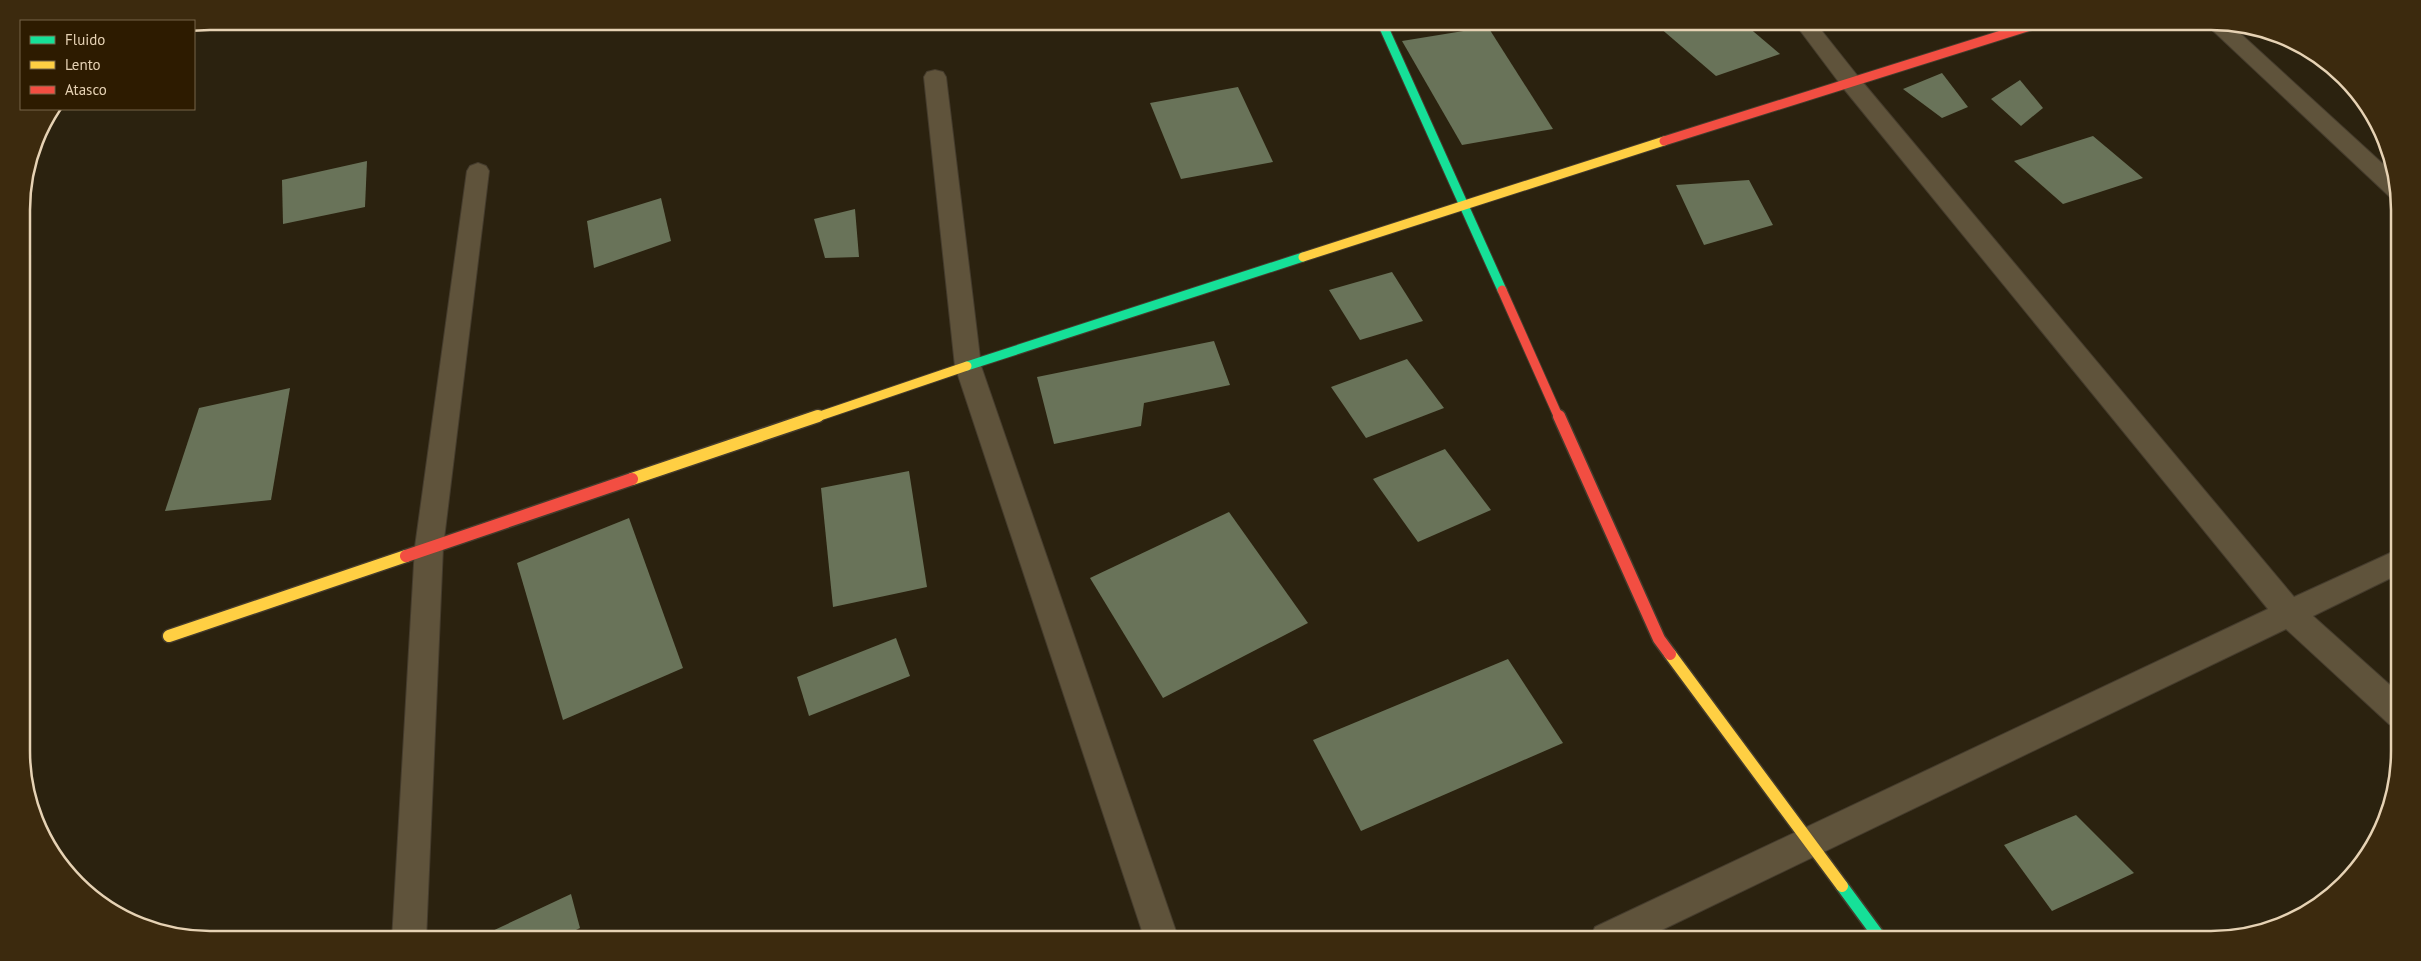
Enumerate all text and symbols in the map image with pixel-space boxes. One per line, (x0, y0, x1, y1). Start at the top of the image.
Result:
legend (20, 20, 195, 110)
text: Fluido (65, 30, 105, 49)
text: Lento (65, 55, 101, 74)
text: Atasco (65, 80, 107, 99)

